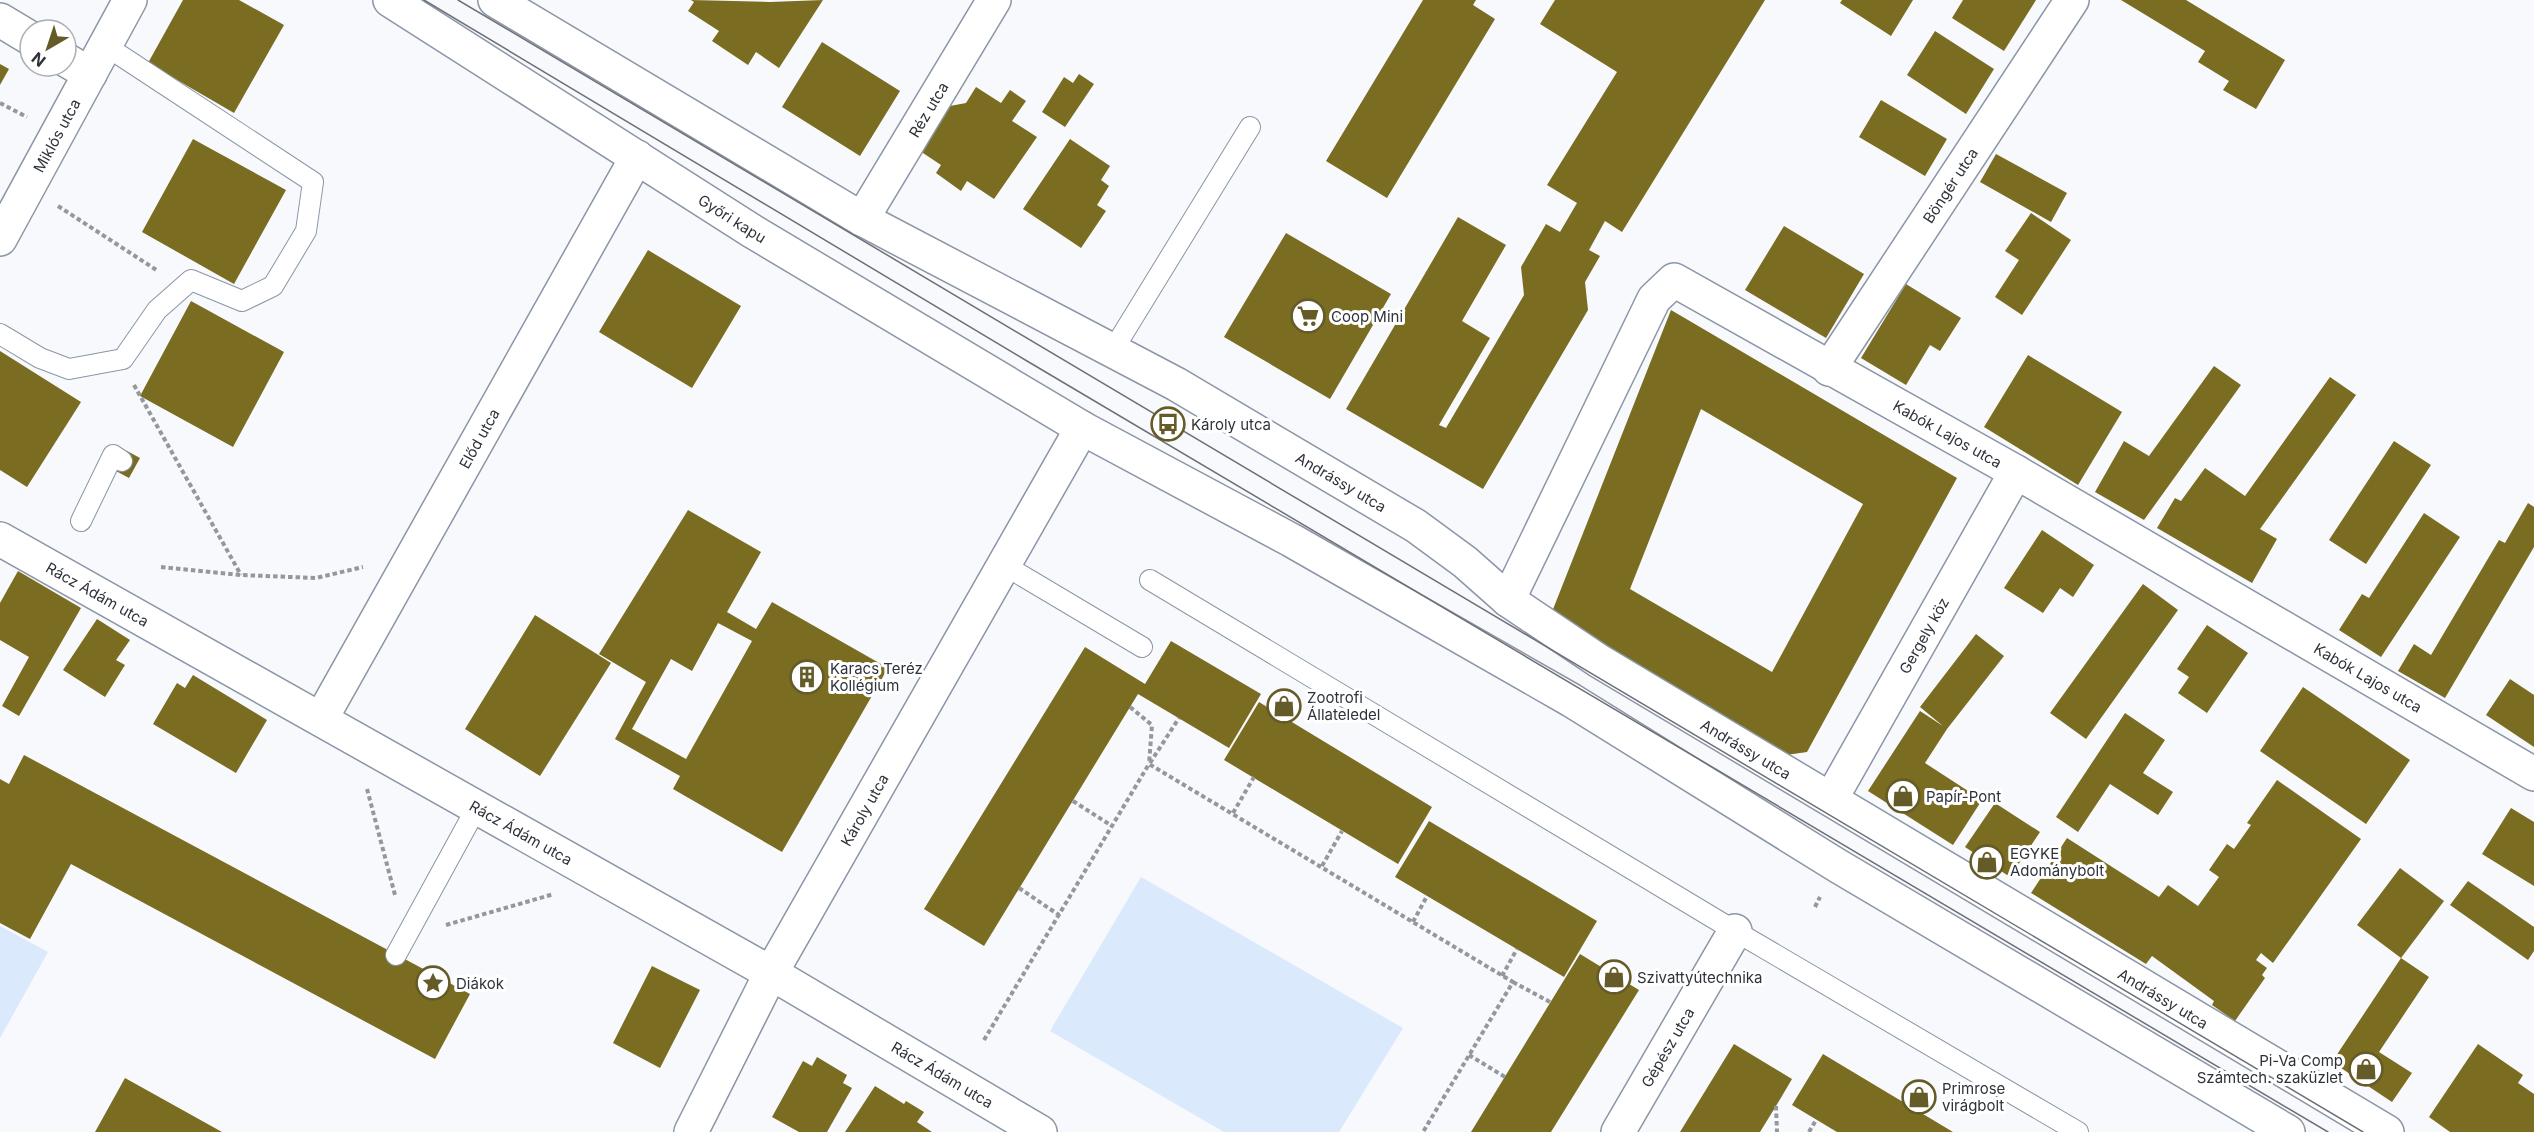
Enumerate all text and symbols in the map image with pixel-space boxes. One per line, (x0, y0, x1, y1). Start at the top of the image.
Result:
north arrow (18, 18, 78, 78)
text: N (28, 48, 50, 71)
street label: Réz utca (904, 78, 952, 141)
street label: Miklós utca (29, 95, 84, 175)
street label: Böngér utca (1918, 144, 1982, 227)
street label: Győri kapu (695, 190, 770, 247)
supermarket icon: Coop Mini (1290, 298, 1326, 334)
place label: Coop Mini (1331, 307, 1403, 326)
street label: Kabók Lajos utca (1890, 396, 2005, 472)
street label: Előd utca (454, 405, 503, 472)
bus stop icon: Károly utca (1150, 406, 1186, 442)
place label: Károly utca (1191, 415, 1271, 434)
street label: Andrássy utca (1293, 448, 1390, 516)
street label: Rácz Ádám utca (43, 557, 152, 630)
street label: Gergely köz (1894, 594, 1953, 677)
street label: Kabók Lajos utca (2311, 638, 2426, 716)
building icon: Karacs Teréz Kollégium (789, 659, 825, 695)
place label: Karacs Teréz Kollégium (830, 659, 923, 695)
shop icon: Zootrofi Állateledel (1266, 688, 1302, 724)
place label: Zootrofi Állateledel (1307, 688, 1380, 724)
street label: Andrássy utca (1697, 715, 1795, 783)
street label: Károly utca (836, 770, 892, 849)
shop icon: Papír-Pont (1885, 778, 1921, 814)
place label: Papír-Pont (1926, 787, 2001, 806)
street label: Rácz Ádám utca (466, 796, 576, 869)
shop icon: EGYKE Adománybolt (1969, 844, 2005, 880)
place label: EGYKE Adománybolt (2010, 844, 2104, 880)
shop icon: Szivattyútechnika (1596, 959, 1632, 995)
street label: Andrássy utca (2115, 964, 2212, 1033)
place icon: Diákok (415, 965, 451, 1001)
place label: Szivattyútechnika (1637, 968, 1762, 987)
place label: Diákok (456, 974, 505, 993)
street label: Gépész utca (1637, 1004, 1698, 1091)
street label: Rácz Ádám utca (888, 1037, 997, 1112)
place label: Pi-Va Comp Számtech. szaküzlet (2197, 1051, 2343, 1087)
shop icon: Pi-Va Comp Számtech. szaküzlet (2348, 1051, 2384, 1087)
shop icon: Primrose virágbolt (1901, 1079, 1937, 1115)
place label: Primrose virágbolt (1942, 1079, 2005, 1115)

